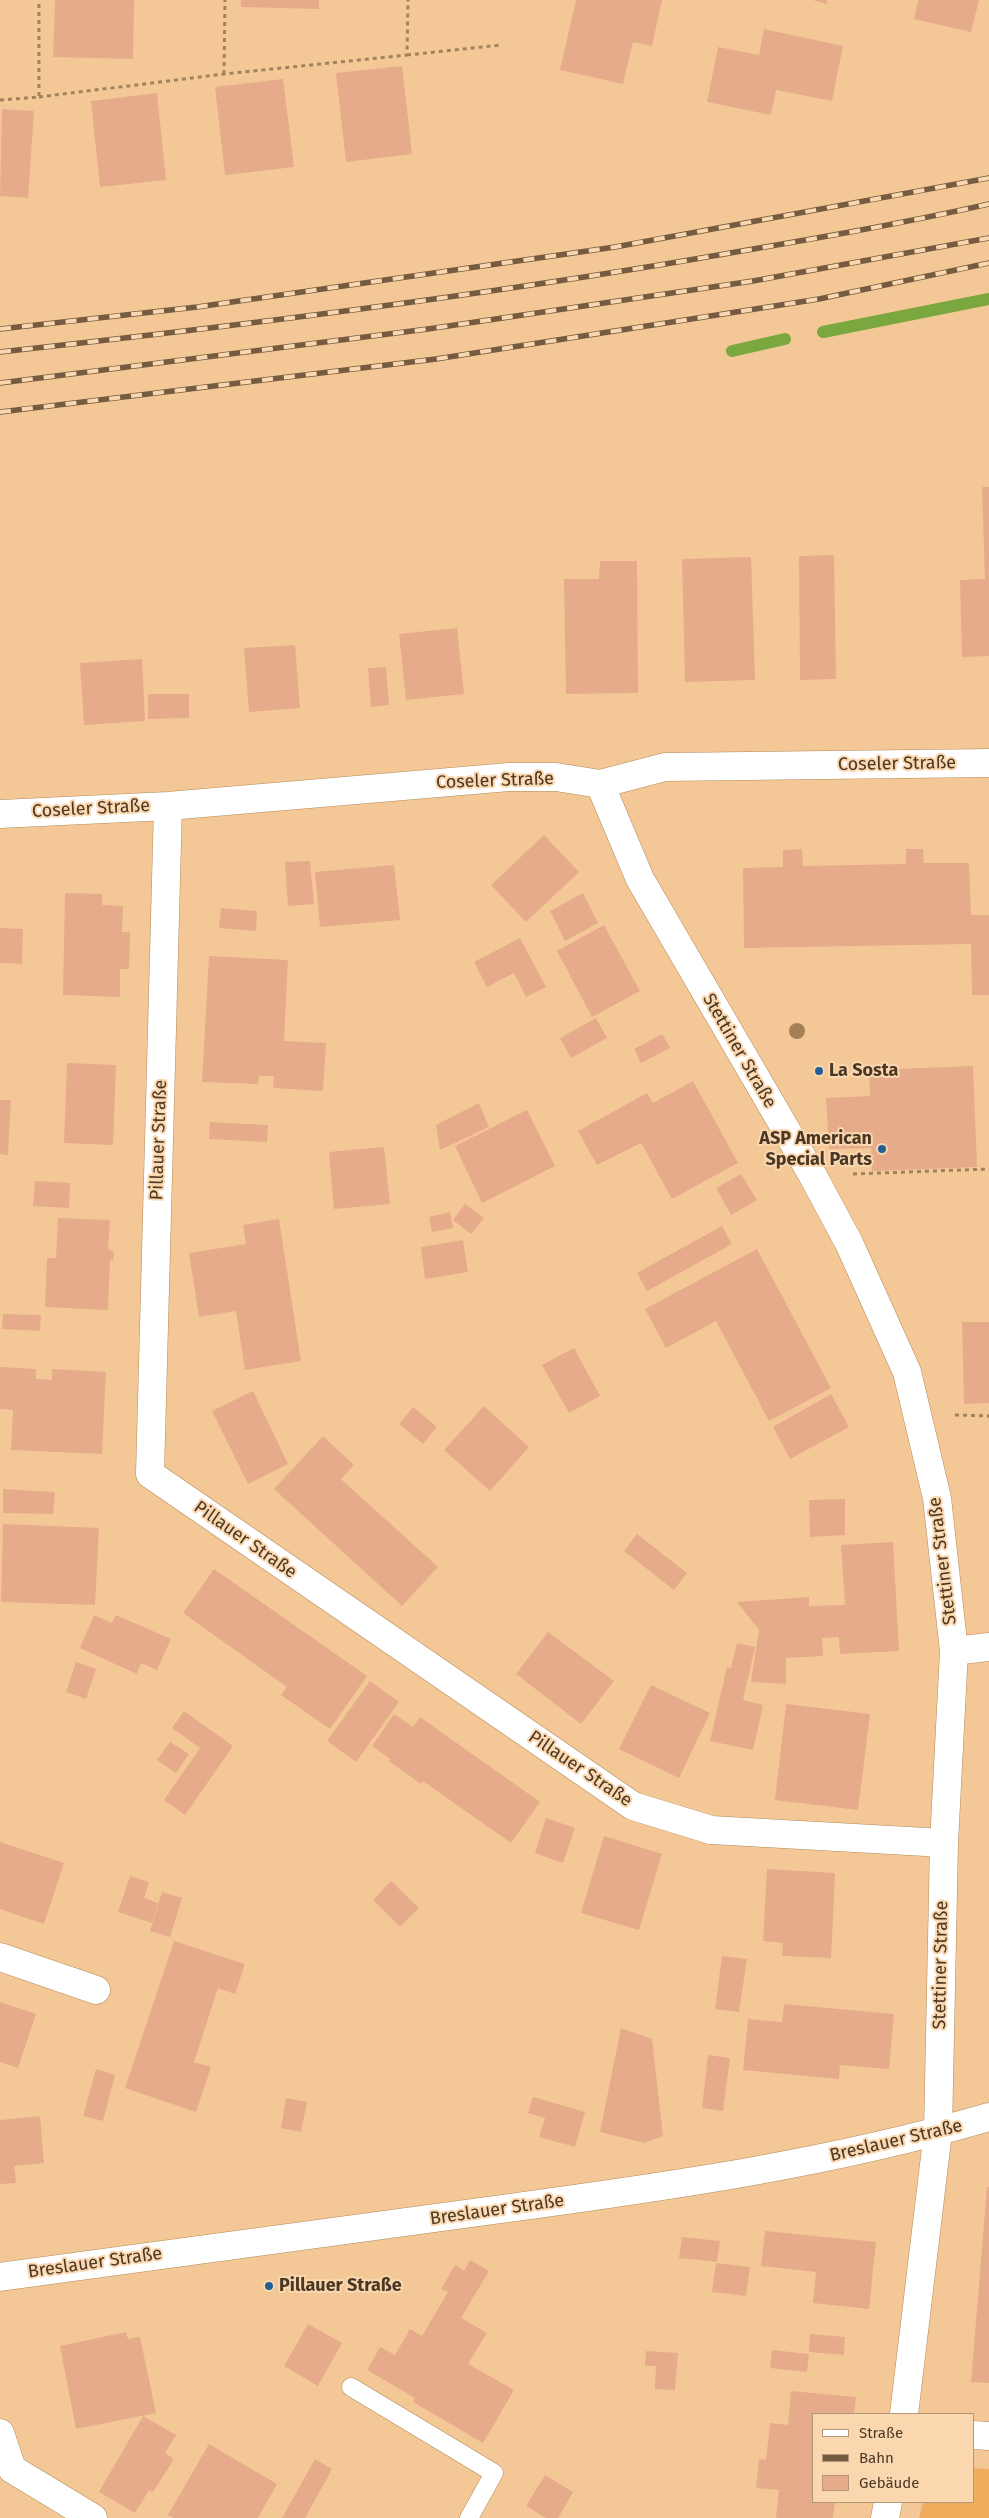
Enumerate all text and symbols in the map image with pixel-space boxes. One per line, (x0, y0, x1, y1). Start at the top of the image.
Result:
street label: Coseler Straße (838, 752, 956, 776)
street label: Coseler Straße (436, 768, 554, 794)
street label: Coseler Straße (31, 795, 151, 823)
street label: Stettiner Straße (697, 990, 781, 1112)
place label: La Sosta (829, 1060, 898, 1082)
marker: La Sosta (813, 1065, 825, 1077)
street label: Pillauer Straße (146, 1079, 172, 1201)
place label: ASP American Special Parts (759, 1128, 872, 1170)
marker: ASP American Special Parts (876, 1143, 888, 1155)
street label: Stettiner Straße (924, 1496, 962, 1626)
street label: Pillauer Straße (189, 1497, 301, 1583)
street label: Pillauer Straße (524, 1726, 636, 1812)
street label: Stettiner Straße (929, 1900, 953, 2030)
street label: Breslauer Straße (828, 2115, 964, 2167)
street label: Breslauer Straße (428, 2190, 566, 2230)
street label: Breslauer Straße (26, 2243, 164, 2283)
place label: Pillauer Straße (279, 2275, 402, 2297)
marker: Pillauer Straße (263, 2280, 275, 2292)
legend (812, 2413, 974, 2503)
text: Straße (859, 2424, 903, 2442)
text: Bahn (859, 2449, 894, 2467)
text: Gebäude (859, 2474, 919, 2492)

